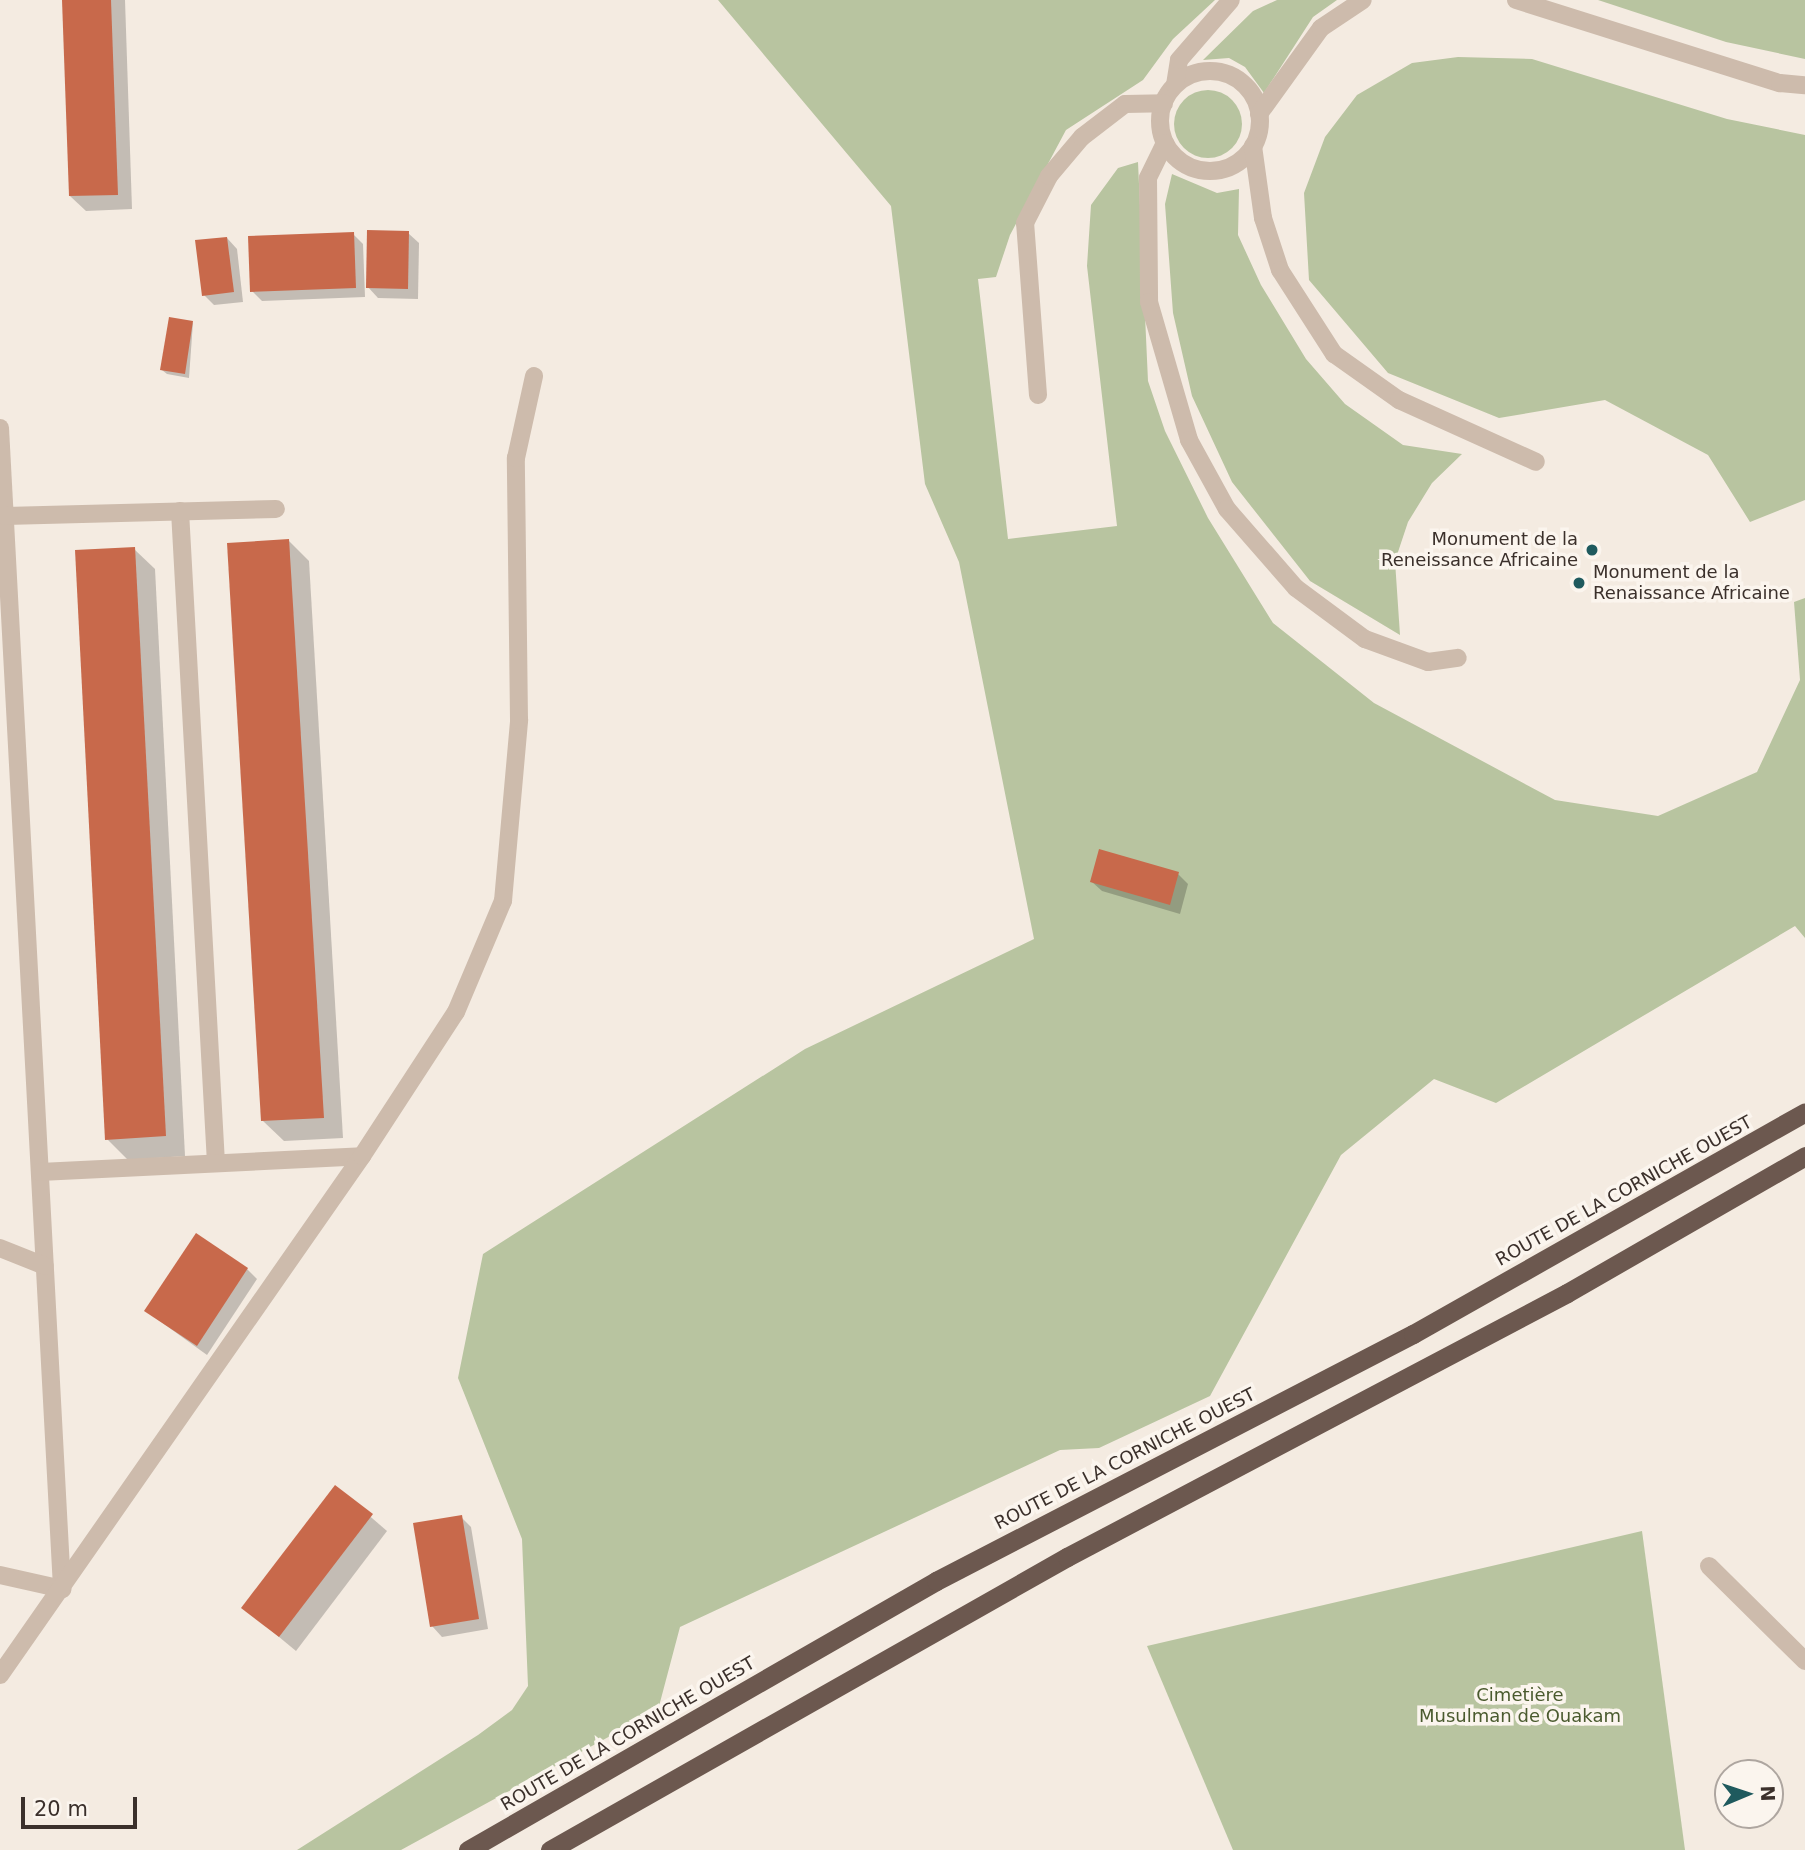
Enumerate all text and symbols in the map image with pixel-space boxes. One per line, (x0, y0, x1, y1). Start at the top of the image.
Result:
place label: Monument de la Reneissance Africaine (1381, 529, 1578, 572)
marker: Monument de la Reneissance Africaine (1584, 542, 1600, 558)
place label: Monument de la Renaissance Africaine (1593, 562, 1790, 604)
marker: Monument de la Renaissance Africaine (1571, 575, 1587, 591)
street label: ROUTE DE LA CORNICHE OUEST (1492, 1111, 1756, 1271)
street label: ROUTE DE LA CORNICHE OUEST (991, 1384, 1259, 1534)
street label: ROUTE DE LA CORNICHE OUEST (497, 1652, 759, 1816)
park label: Cimetière Musulman de Ouakam (1419, 1685, 1621, 1728)
north arrow (1714, 1759, 1784, 1829)
scale bar (24, 1784, 140, 1828)
text: N (1757, 1785, 1779, 1802)
text: 20 m (34, 1797, 88, 1821)

